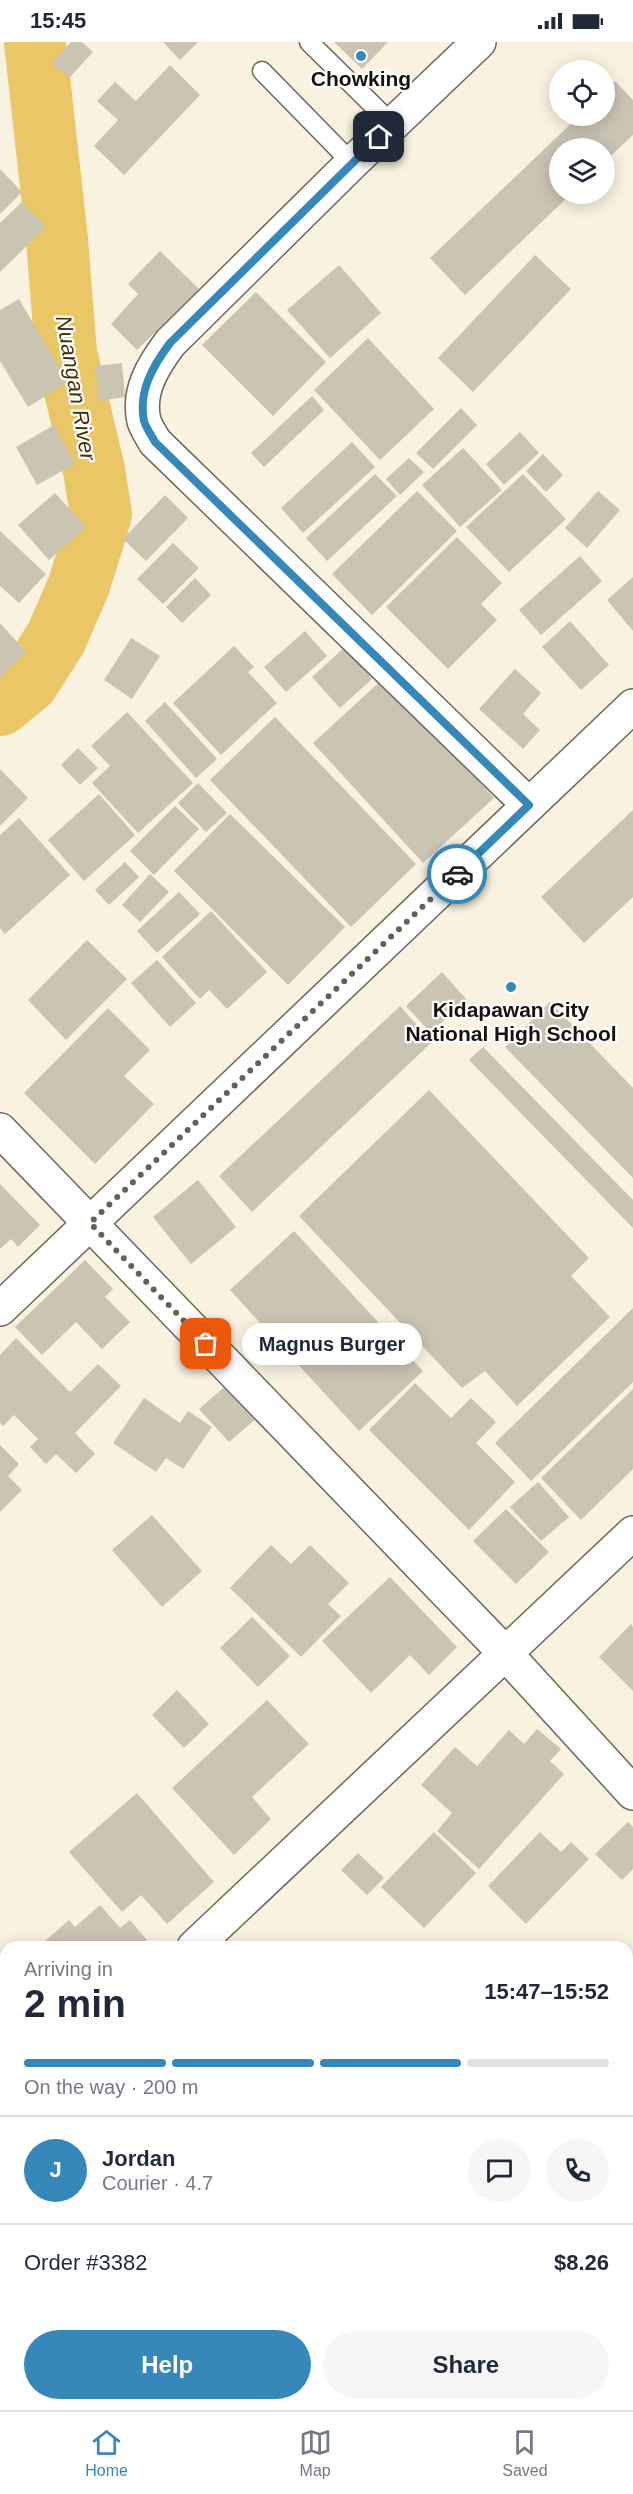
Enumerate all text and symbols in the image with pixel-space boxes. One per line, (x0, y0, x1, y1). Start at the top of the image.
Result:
text: 15:45 (30, 8, 86, 33)
marker: Chowking (354, 49, 368, 63)
map controls (549, 60, 615, 204)
button: locate (549, 60, 615, 126)
place label: Chowking (311, 67, 411, 90)
pin (353, 111, 404, 162)
icon: home (362, 120, 395, 153)
button: layers (549, 138, 615, 204)
water label: Nuangan River (51, 314, 101, 464)
courier (427, 844, 487, 904)
icon: car (441, 858, 474, 891)
marker: Kidapawan City National High School (504, 980, 518, 994)
place label: Kidapawan City National High School (405, 998, 617, 1045)
pin (180, 1318, 231, 1369)
callout: Magnus Burger (242, 1323, 422, 1365)
icon: bag (189, 1327, 222, 1360)
text: Magnus Burger (259, 1333, 405, 1355)
text: Arriving in (24, 1958, 113, 1980)
text: 15:47–15:52 (484, 1979, 609, 2004)
text: 2 min (24, 1982, 126, 2025)
text: On the way · 200 m (24, 2076, 199, 2098)
button: chat (468, 2139, 531, 2202)
button: phone (546, 2139, 609, 2202)
text: Jordan (102, 2146, 175, 2171)
text: J (49, 2157, 62, 2182)
text: Courier · 4.7 (102, 2172, 213, 2194)
text: Order #3382 (24, 2250, 148, 2275)
text: $8.26 (554, 2250, 609, 2275)
button: Help (24, 2330, 311, 2399)
button: Share (323, 2330, 609, 2399)
tab: Home (85, 2426, 128, 2480)
tab: Map (299, 2426, 332, 2480)
tab: Saved (502, 2426, 548, 2480)

